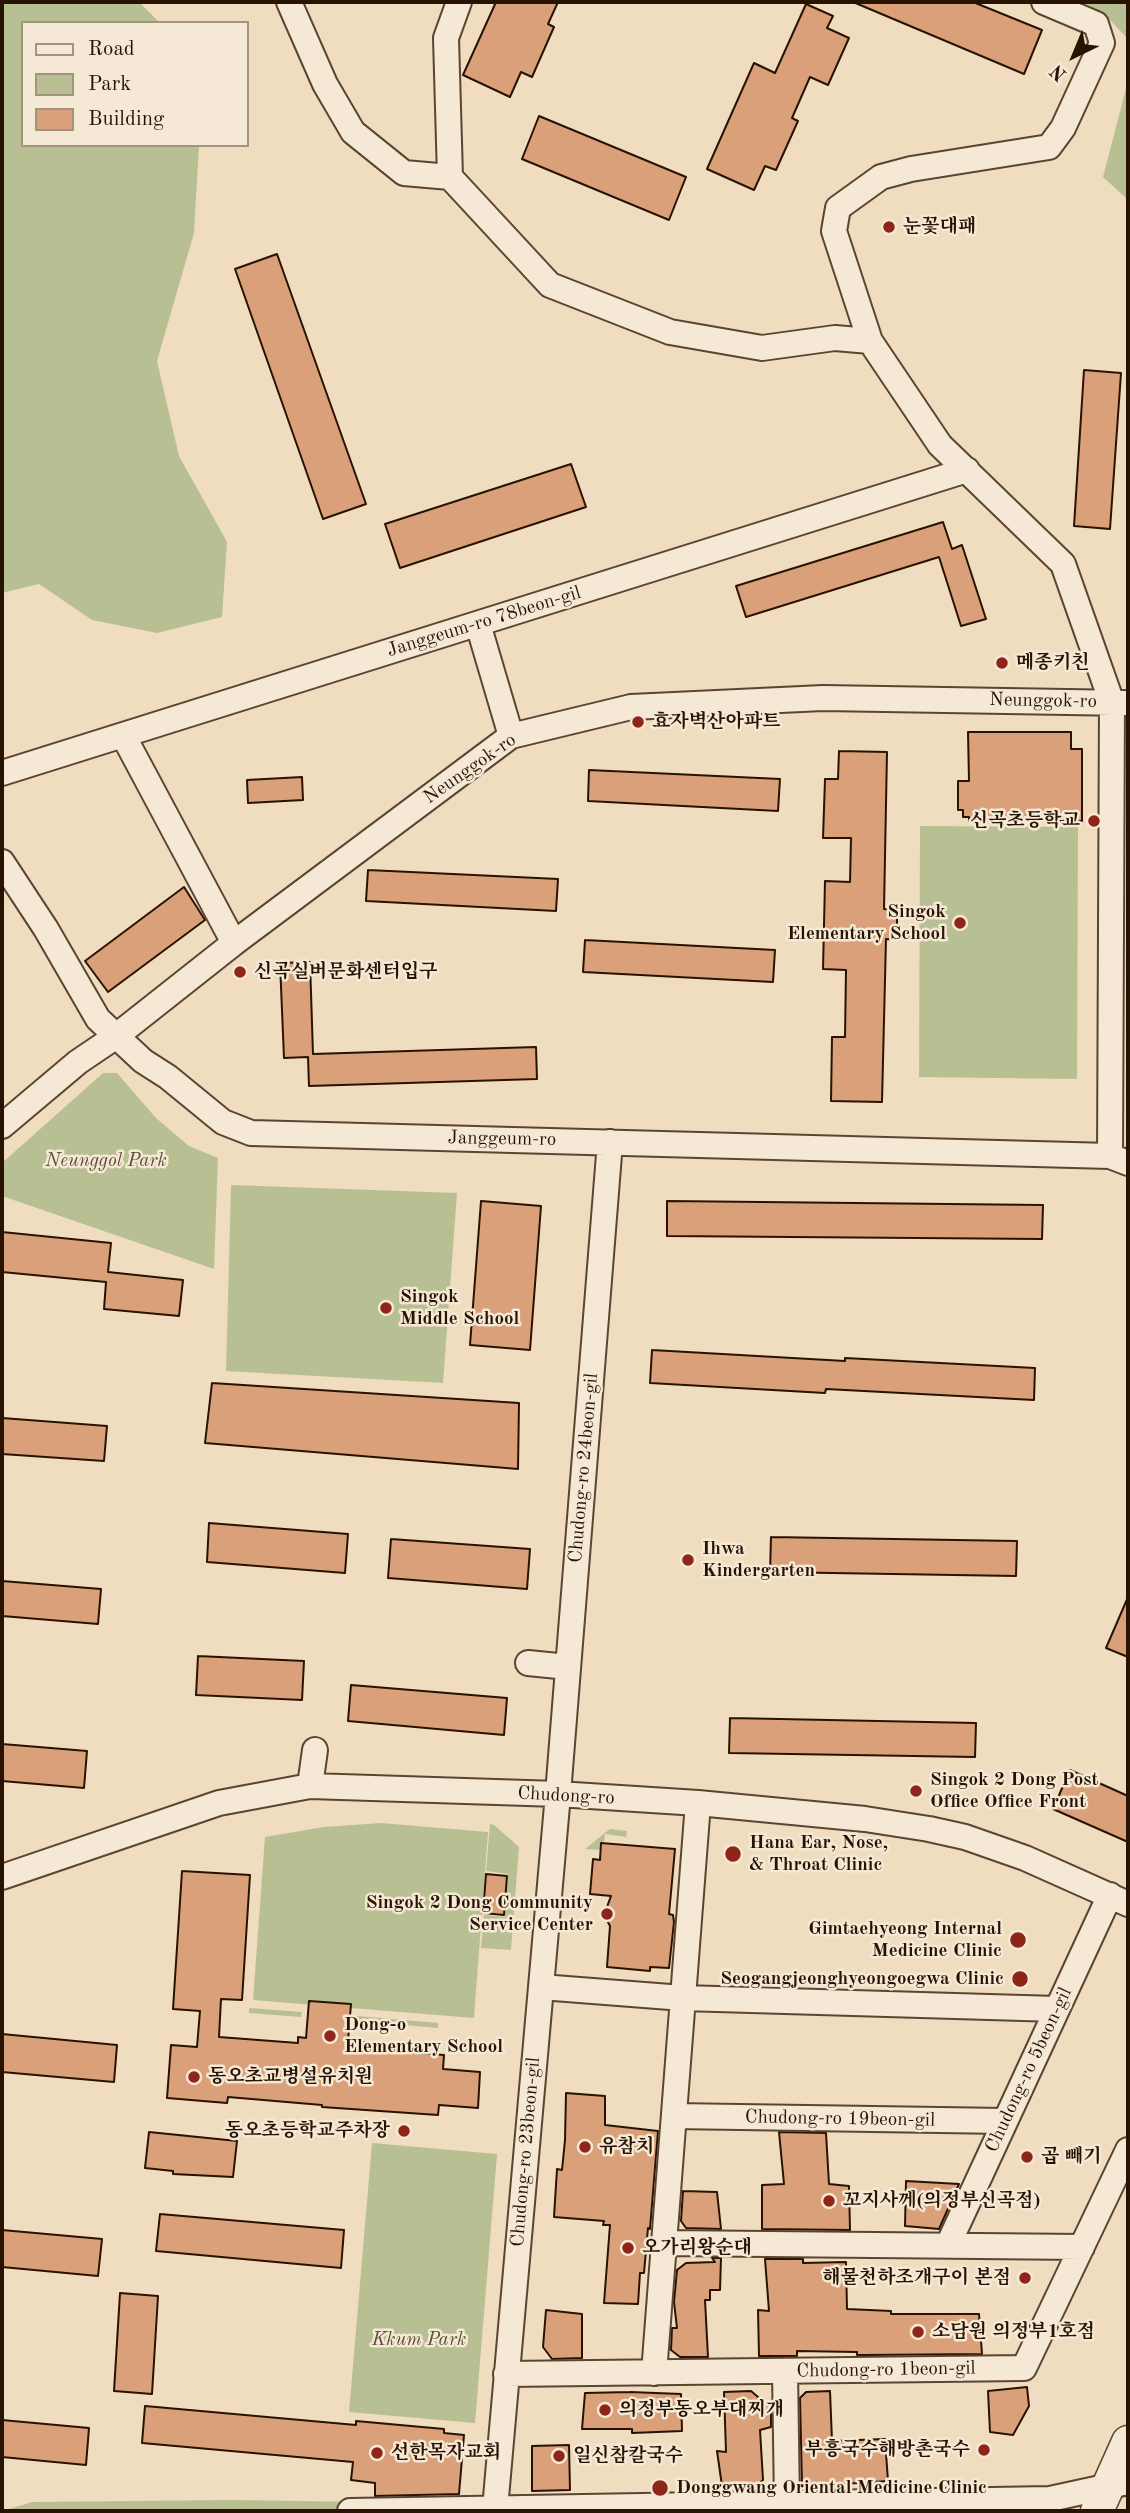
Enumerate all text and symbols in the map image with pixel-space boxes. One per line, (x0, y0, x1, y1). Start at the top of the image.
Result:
legend (21, 21, 248, 147)
north arrow (1039, 21, 1109, 91)
text: Road (88, 39, 135, 60)
text: N (1048, 60, 1071, 84)
text: Park (88, 74, 131, 95)
text: Building (88, 109, 164, 130)
place label: 눈꽃대패 (903, 216, 976, 238)
marker: 눈꽃대패 (881, 219, 897, 235)
street label: Janggeum-ro 78beon-gil (384, 582, 584, 662)
place label: 메종키친 (1016, 652, 1089, 674)
marker: 메종키친 (994, 655, 1010, 671)
street label: Neunggok-ro (989, 689, 1097, 713)
place label: 효자벽산아파트 (652, 711, 780, 733)
marker: 효자벽산아파트 (630, 714, 646, 730)
street label: Neunggok-ro (419, 729, 521, 809)
place label: 신곡초등학교 (970, 810, 1080, 832)
marker: 신곡초등학교 (1086, 813, 1102, 829)
place label: Singok Elementary School (787, 901, 946, 945)
marker: Singok Elementary School (952, 915, 968, 931)
place label: 신곡실버문화센터입구 (254, 961, 438, 983)
marker: 신곡실버문화센터입구 (232, 964, 248, 980)
street label: Janggeum-ro (447, 1127, 557, 1151)
park label: Neunggol Park (45, 1150, 167, 1172)
place label: Singok Middle School (400, 1286, 519, 1330)
marker: Singok Middle School (378, 1300, 394, 1316)
street label: Chudong-ro 24beon-gil (564, 1372, 604, 1564)
place label: Ihwa Kindergarten (702, 1538, 815, 1582)
marker: Ihwa Kindergarten (680, 1552, 696, 1568)
place label: Singok 2 Dong Post Office Office Front (930, 1769, 1098, 1813)
street label: Chudong-ro (517, 1782, 615, 1810)
marker: Singok 2 Dong Post Office Office Front (908, 1783, 924, 1799)
place label: Hana Ear, Nose, & Throat Clinic (749, 1832, 888, 1876)
marker: Hana Ear, Nose, & Throat Clinic (723, 1844, 743, 1864)
place label: Singok 2 Dong Community Service Center (366, 1892, 593, 1936)
marker: Singok 2 Dong Community Service Center (599, 1906, 615, 1922)
place label: Gimtaehyeong Internal Medicine Clinic (808, 1918, 1002, 1962)
marker: Gimtaehyeong Internal Medicine Clinic (1008, 1930, 1028, 1950)
place label: Seogangjeonghyeongoegwa Clinic (720, 1968, 1004, 1990)
marker: Seogangjeonghyeongoegwa Clinic (1010, 1969, 1030, 1989)
street label: Chudong-ro 5beon-gil (981, 1984, 1077, 2156)
place label: Dong-o Elementary School (344, 2014, 503, 2058)
marker: Dong-o Elementary School (322, 2028, 338, 2044)
street label: Chudong-ro 23beon-gil (506, 2056, 546, 2248)
place label: 동오초교병설유치원 (208, 2066, 373, 2088)
marker: 동오초교병설유치원 (186, 2069, 202, 2085)
street label: Chudong-ro 19beon-gil (745, 2106, 935, 2132)
place label: 동오초등학교주차장 (225, 2120, 390, 2142)
marker: 동오초등학교주차장 (396, 2123, 412, 2139)
place label: 유참치 (599, 2136, 654, 2158)
marker: 유참치 (577, 2139, 593, 2155)
place label: 곱 빼기 (1041, 2146, 1101, 2168)
marker: 곱 빼기 (1019, 2149, 1035, 2165)
place label: 꼬지사께(의정부신곡점) (843, 2190, 1041, 2212)
marker: 꼬지사께(의정부신곡점) (821, 2193, 837, 2209)
place label: 오가리왕순대 (642, 2237, 752, 2259)
marker: 오가리왕순대 (620, 2240, 636, 2256)
place label: 해물천하조개구이 본점 (822, 2267, 1011, 2289)
marker: 해물천하조개구이 본점 (1017, 2270, 1033, 2286)
place label: 소담원 의정부1호점 (932, 2321, 1095, 2343)
marker: 소담원 의정부1호점 (910, 2324, 926, 2340)
park label: Kkum Park (372, 2329, 466, 2351)
street label: Chudong-ro 1beon-gil (796, 2357, 976, 2383)
place label: 의정부동오부대찌개 (619, 2399, 784, 2421)
marker: 의정부동오부대찌개 (597, 2402, 613, 2418)
place label: 부흥국수해방촌국수 (805, 2439, 970, 2461)
place label: 선한목자교회 (391, 2442, 501, 2464)
marker: 부흥국수해방촌국수 (976, 2442, 992, 2458)
marker: 선한목자교회 (369, 2445, 385, 2461)
place label: 일신참칼국수 (573, 2445, 683, 2467)
marker: 일신참칼국수 (551, 2448, 567, 2464)
place label: Donggwang Oriental Medicine Clinic (676, 2477, 987, 2499)
marker: Donggwang Oriental Medicine Clinic (650, 2478, 670, 2498)

